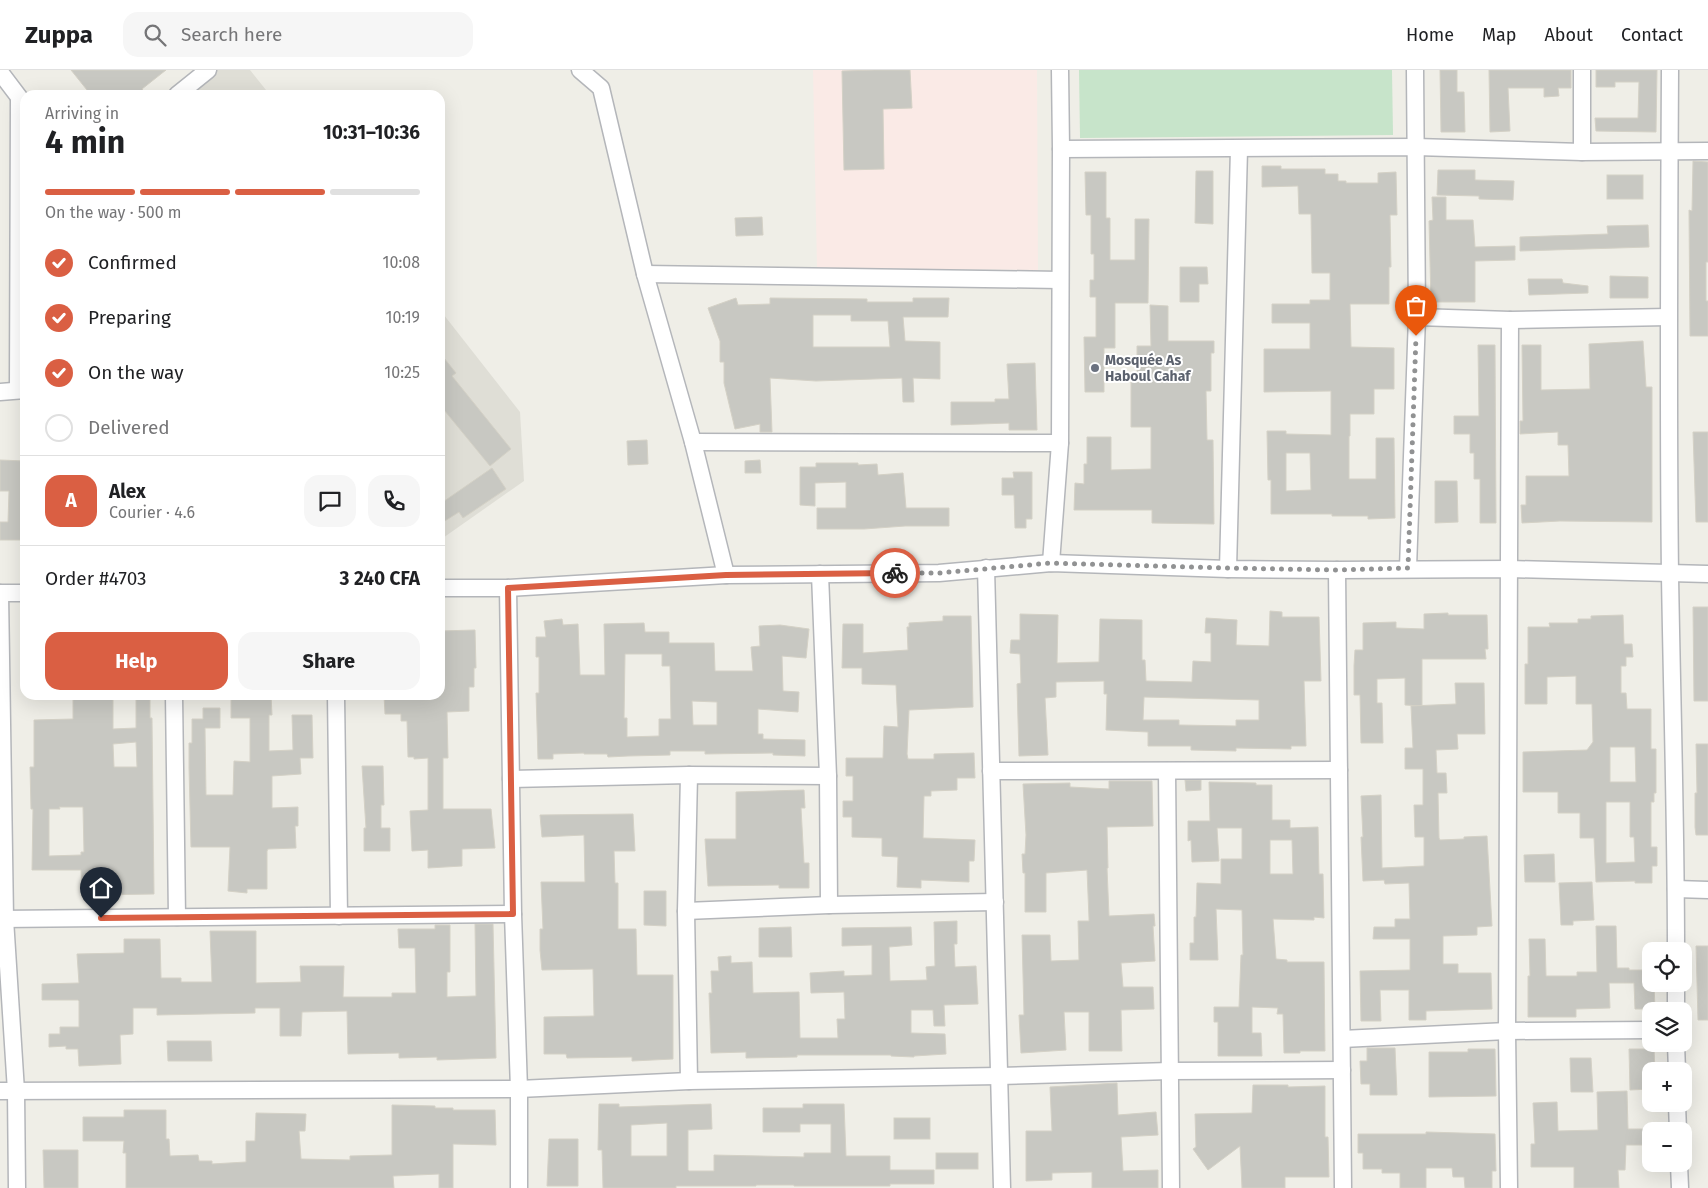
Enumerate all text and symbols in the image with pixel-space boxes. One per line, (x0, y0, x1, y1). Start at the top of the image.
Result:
search box (123, 12, 473, 57)
text: Zuppa (25, 21, 93, 49)
icon: search (141, 21, 169, 49)
text: Search here (181, 23, 282, 46)
text: Home (1406, 24, 1454, 46)
text: Map (1482, 24, 1516, 46)
text: About (1544, 24, 1593, 46)
text: Contact (1621, 24, 1683, 46)
text: Arriving in (45, 104, 119, 123)
text: 10:31–10:36 (323, 121, 420, 144)
text: 4 min (45, 123, 125, 161)
text: On the way · 500 m (45, 203, 182, 222)
icon: check (45, 249, 73, 277)
text: Confirmed (88, 251, 177, 274)
text: 10:08 (383, 253, 420, 272)
pin (1395, 285, 1437, 336)
icon: bag (1402, 292, 1430, 320)
icon: check (45, 304, 73, 332)
text: Preparing (88, 306, 171, 329)
text: 10:19 (386, 308, 420, 327)
place label: Mosquée As Haboul Cahaf (1105, 352, 1192, 385)
icon: check (45, 359, 73, 387)
text: On the way (88, 361, 184, 384)
marker: Mosquée As Haboul Cahaf (1089, 362, 1101, 374)
text: 10:25 (384, 363, 420, 382)
text: Delivered (88, 416, 170, 439)
button: chat (304, 475, 356, 527)
button: phone (368, 475, 420, 527)
text: Alex (109, 480, 146, 503)
text: A (65, 489, 77, 512)
text: Courier · 4.6 (109, 503, 195, 522)
courier (870, 548, 920, 598)
icon: bike (881, 559, 909, 587)
text: Order #4703 (45, 567, 147, 590)
text: 3 240 CFA (340, 567, 420, 590)
button: Help (45, 632, 228, 690)
button: Share (238, 632, 420, 690)
pin (80, 867, 122, 918)
icon: home (87, 874, 115, 902)
map controls (1642, 942, 1692, 1172)
button: locate (1642, 942, 1692, 992)
button: layers (1642, 1002, 1692, 1052)
button: + (1642, 1062, 1692, 1112)
button: − (1642, 1122, 1692, 1172)

